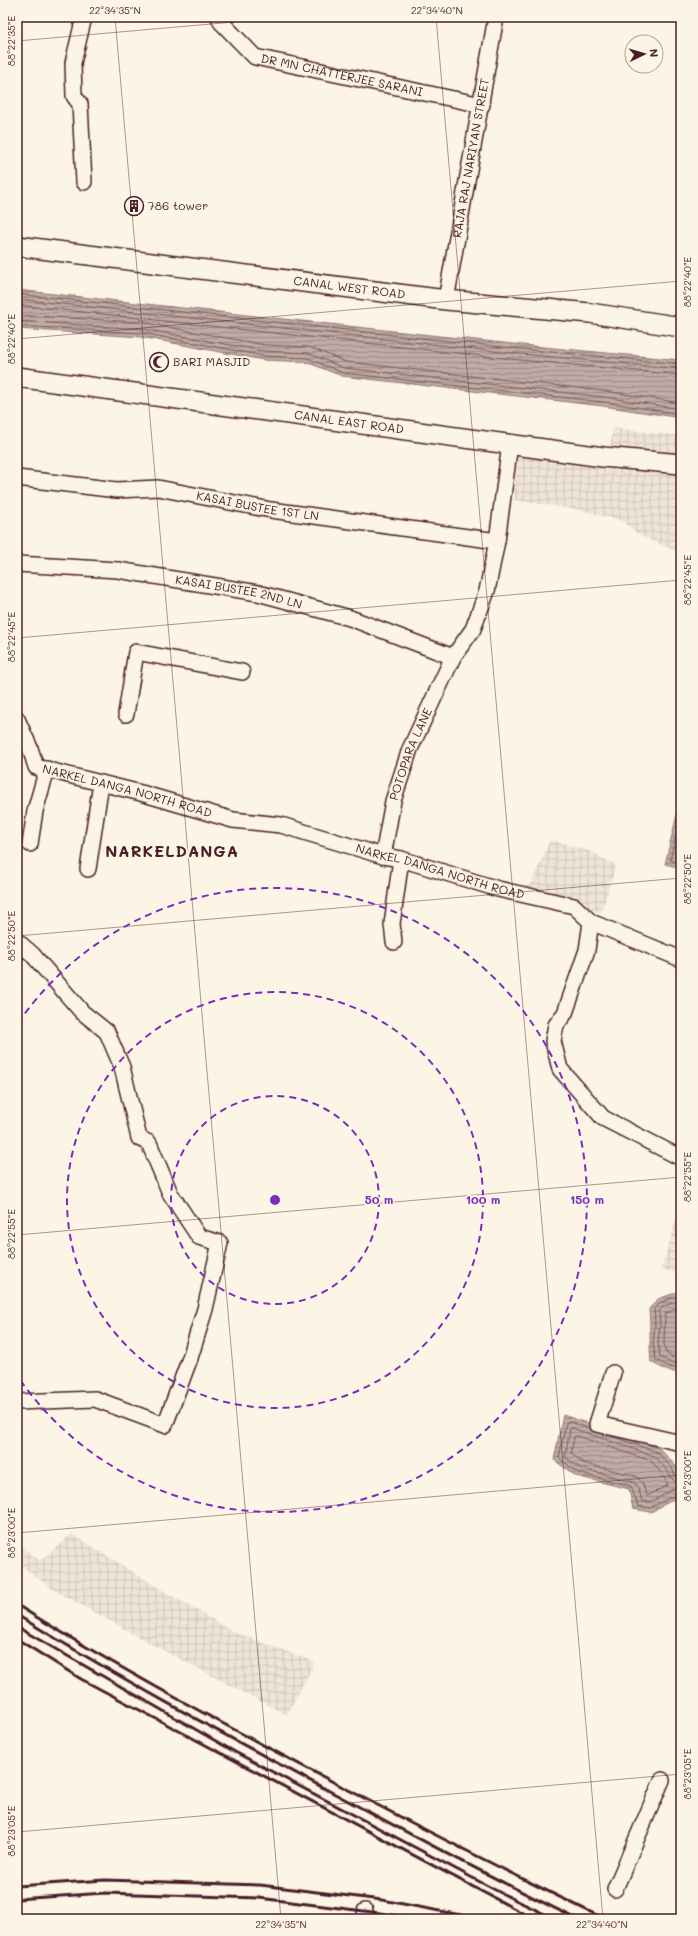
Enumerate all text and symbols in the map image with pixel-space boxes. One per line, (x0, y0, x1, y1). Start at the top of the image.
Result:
text: 22°34'35"N (89, 3, 141, 17)
text: 22°34'40"N (411, 3, 463, 17)
text: 88°22'35"E (4, 16, 18, 66)
north arrow (624, 34, 664, 74)
text: N (647, 48, 662, 58)
street label: DR MN CHATTERJEE SARANI (260, 50, 424, 99)
street label: RAJA RAJ NARIYAN STREET (448, 77, 492, 239)
building icon: 786 tower (123, 195, 145, 217)
place label: 786 tower (148, 197, 208, 213)
text: 88°22'40"E (680, 256, 694, 307)
street label: CANAL WEST ROAD (293, 272, 406, 302)
text: 88°22'40"E (4, 313, 18, 364)
mosque icon: BARI MASJID (148, 351, 170, 373)
place label: BARI MASJID (173, 353, 250, 369)
street label: CANAL EAST ROAD (293, 406, 405, 437)
street label: KASAI BUSTEE 1ST LN (195, 487, 320, 523)
text: 88°22'45"E (680, 555, 694, 605)
street label: KASAI BUSTEE 2ND LN (174, 571, 304, 612)
text: 88°22'45"E (4, 612, 18, 662)
street label: POTOPARA LANE (385, 705, 435, 802)
street label: NARKEL DANGA NORTH ROAD (41, 760, 214, 820)
street label: NARKEL DANGA NORTH ROAD (354, 839, 526, 902)
district label: NARKELDANGA (105, 840, 239, 861)
text: 88°22'50"E (680, 853, 694, 904)
text: 88°22'50"E (4, 910, 18, 961)
text: 88°22'55"E (680, 1152, 694, 1202)
text: 50 m (365, 1191, 393, 1207)
text: 100 m (466, 1191, 500, 1207)
text: 150 m (570, 1191, 604, 1207)
centre of rings (268, 1193, 282, 1207)
text: 88°22'55"E (4, 1209, 18, 1259)
text: 88°23'00"E (680, 1450, 694, 1502)
text: 88°23'00"E (4, 1507, 18, 1559)
text: 88°23'05"E (680, 1748, 694, 1799)
text: 88°23'05"E (4, 1805, 18, 1856)
text: 22°34'35"N (255, 1917, 307, 1931)
text: 22°34'40"N (576, 1917, 628, 1931)

